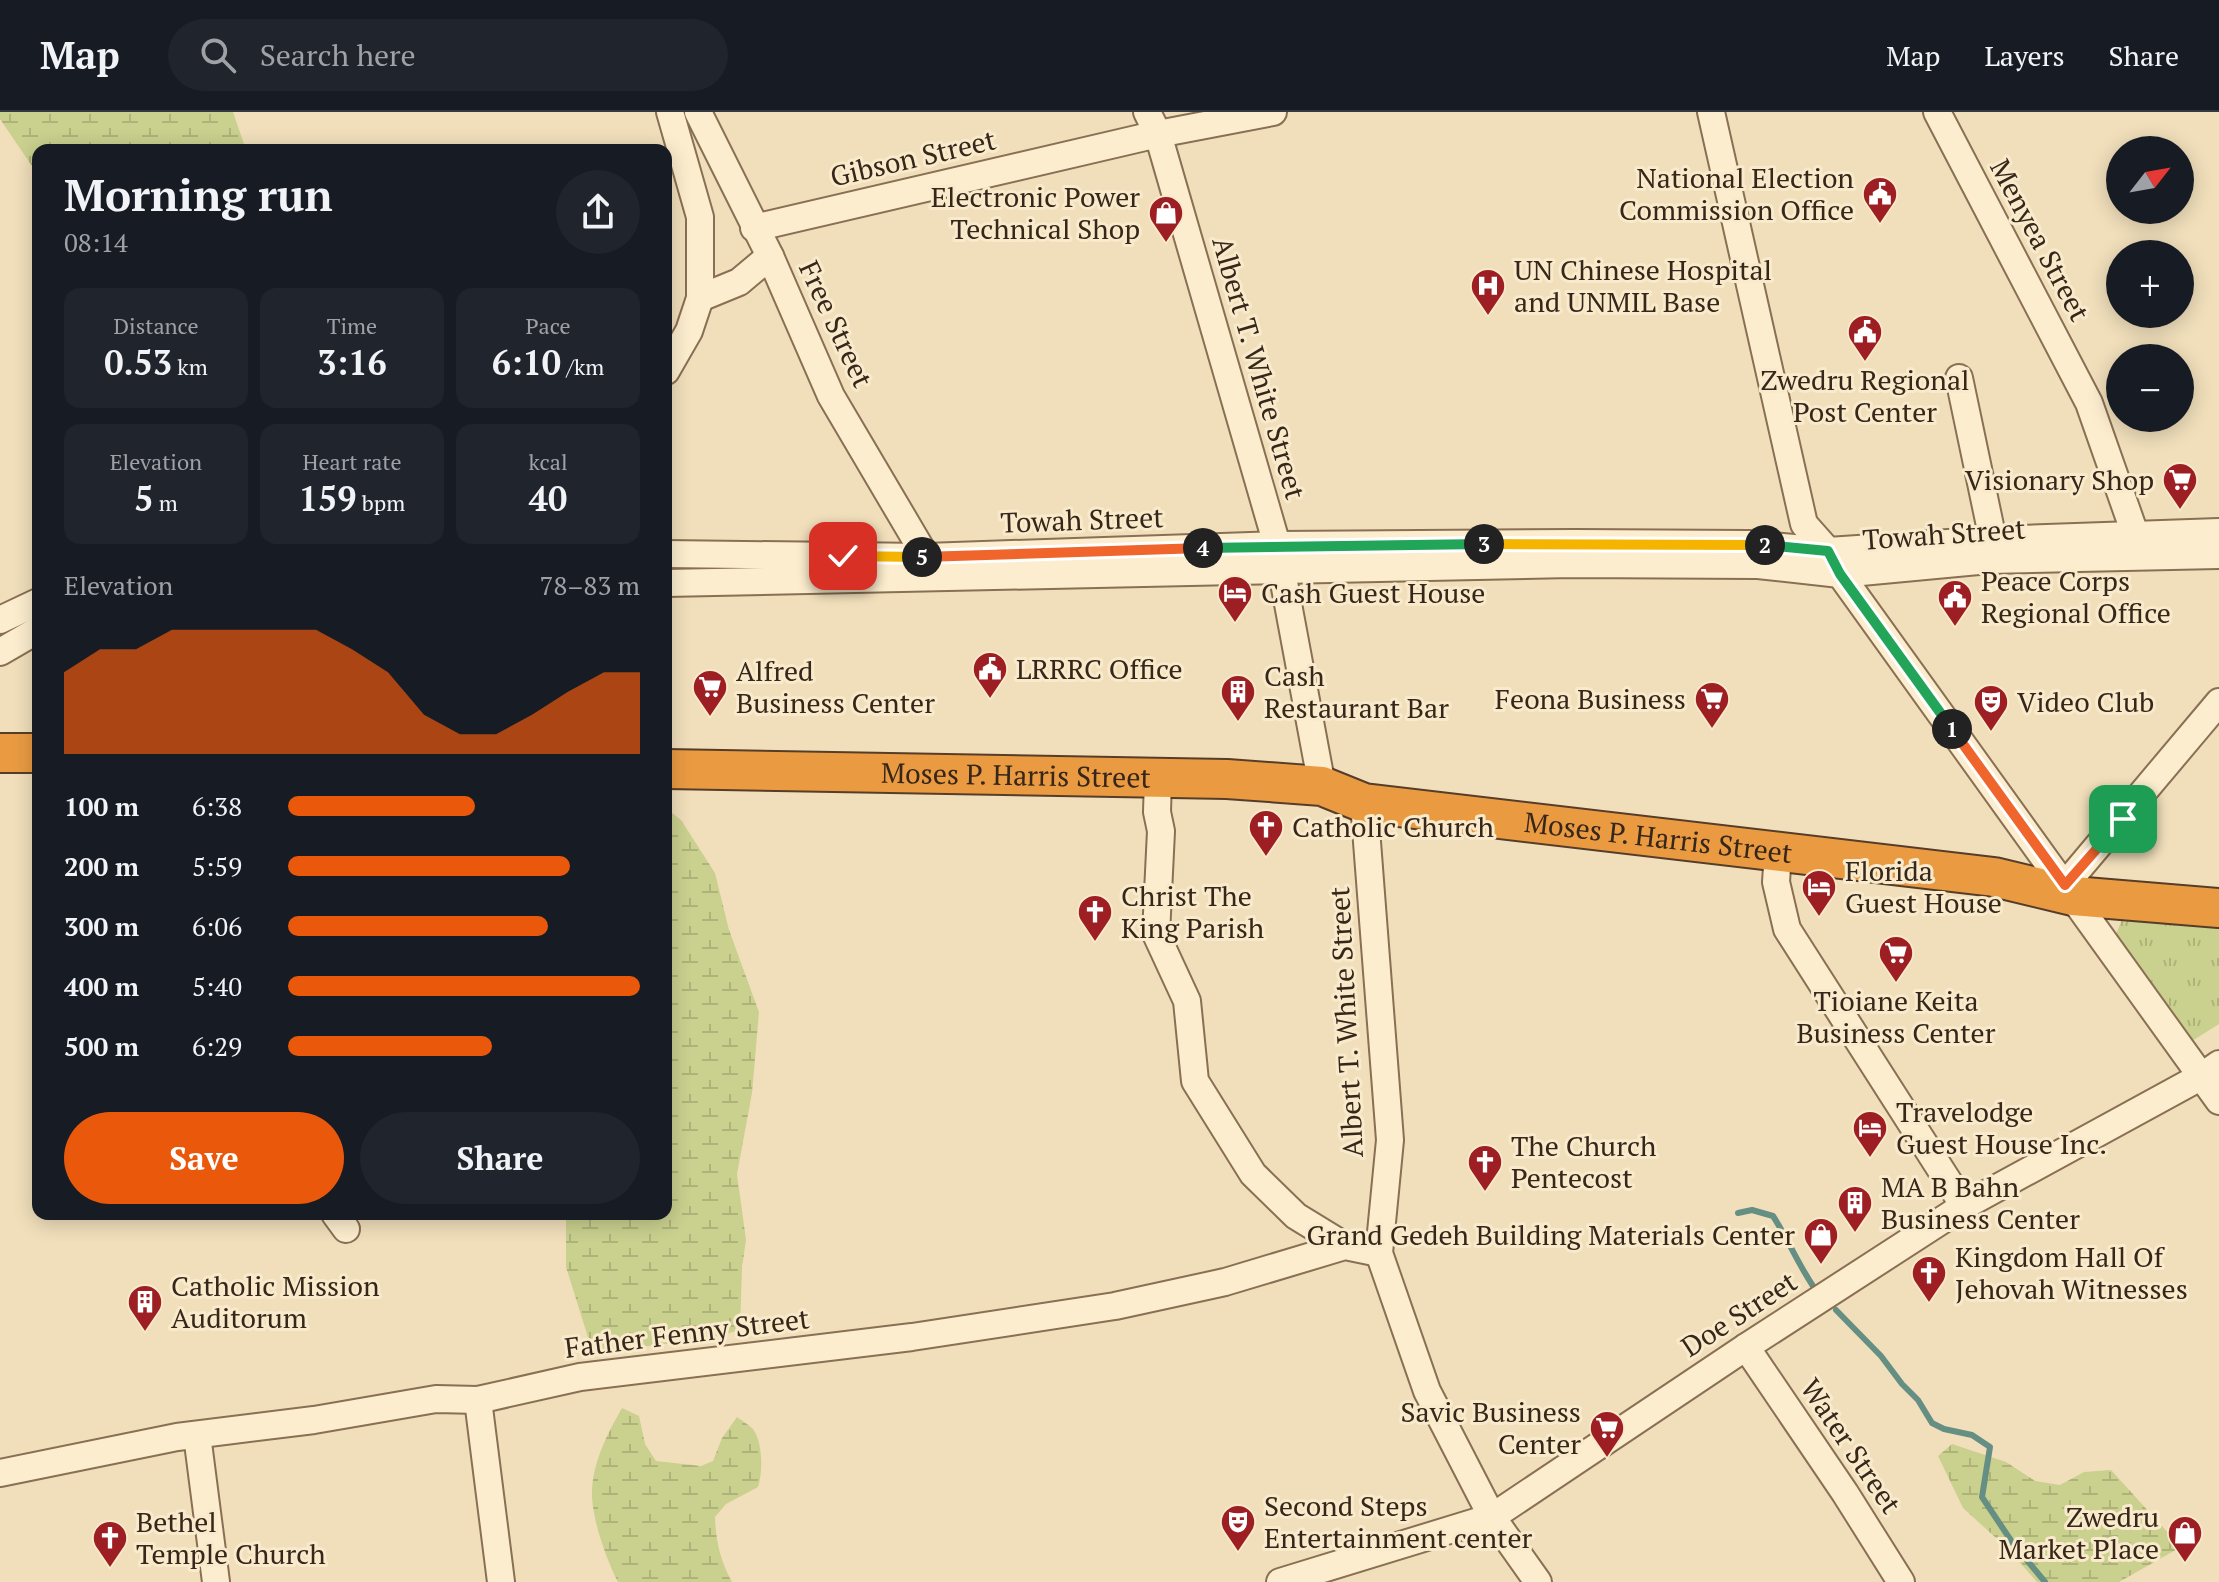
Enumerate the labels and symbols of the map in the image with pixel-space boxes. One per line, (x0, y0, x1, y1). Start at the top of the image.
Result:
street label: Gibson Street (827, 120, 1000, 195)
north arrow (2106, 136, 2194, 224)
street label: Menyea Street (1982, 152, 2099, 328)
place label: National Election Commission Office (1619, 159, 1854, 228)
public building icon: National Election Commission Office (1861, 175, 1899, 225)
place label: Electronic Power Technical Shop (931, 178, 1140, 247)
shop icon: Electronic Power Technical Shop (1147, 194, 1185, 244)
street label: Albert T. White Street (1204, 232, 1315, 504)
place label: UN Chinese Hospital and UNMIL Base (1514, 251, 1772, 320)
street label: Free Street (791, 254, 882, 394)
hospital icon: UN Chinese Hospital and UNMIL Base (1469, 267, 1507, 317)
public building icon: Zwedru Regional Post Center (1846, 313, 1884, 363)
place label: Zwedru Regional Post Center (1760, 361, 1970, 430)
place label: Visionary Shop (1965, 461, 2154, 498)
supermarket icon: Visionary Shop (2161, 461, 2199, 511)
street label: Towah Street (1000, 498, 1165, 541)
street label: Towah Street (1861, 509, 2027, 558)
pin (809, 522, 877, 590)
pin: 3 (1464, 524, 1504, 564)
pin: 2 (1745, 525, 1785, 565)
pin: 4 (1183, 528, 1223, 568)
pin: 5 (902, 537, 942, 577)
place label: Peace Corps Regional Office (1981, 562, 2171, 631)
hotel icon: Cash Guest House (1216, 574, 1254, 624)
place label: Cash Guest House (1261, 574, 1485, 611)
public building icon: Peace Corps Regional Office (1936, 578, 1974, 628)
public building icon: LRRRC Office (971, 650, 1009, 700)
place label: LRRRC Office (1016, 650, 1183, 687)
place label: Alfred Business Center (736, 652, 935, 721)
place label: Cash Restaurant Bar (1264, 657, 1449, 726)
supermarket icon: Alfred Business Center (691, 668, 729, 718)
building icon: Cash Restaurant Bar (1219, 673, 1257, 723)
place label: Feona Business (1495, 680, 1686, 717)
supermarket icon: Feona Business (1693, 680, 1731, 730)
theatre icon: Video Club (1972, 683, 2010, 733)
place label: Video Club (2017, 683, 2154, 720)
pin: 1 (1932, 709, 1972, 749)
street label: Moses P. Harris Street (881, 754, 1152, 796)
pin (2089, 785, 2157, 853)
street label: Moses P. Harris Street (1522, 803, 1795, 871)
church icon: Catholic Church (1247, 808, 1285, 858)
place label: Catholic Church (1292, 808, 1494, 845)
place label: Florida Guest House (1845, 852, 2002, 921)
hotel icon: Florida Guest House (1800, 868, 1838, 918)
place label: Christ The King Parish (1121, 877, 1264, 946)
street label: Albert T. White Street (1320, 885, 1371, 1158)
church icon: Christ The King Parish (1076, 893, 1114, 943)
supermarket icon: Tioiane Keita Business Center (1877, 934, 1915, 984)
place label: Tioiane Keita Business Center (1797, 982, 1996, 1051)
place label: Travelodge Guest House Inc. (1896, 1093, 2107, 1162)
hotel icon: Travelodge Guest House Inc. (1851, 1109, 1889, 1159)
place label: The Church Pentecost (1511, 1127, 1656, 1196)
church icon: The Church Pentecost (1466, 1143, 1504, 1193)
place label: MA B Bahn Business Center (1881, 1168, 2080, 1237)
building icon: MA B Bahn Business Center (1836, 1184, 1874, 1234)
place label: Grand Gedeh Building Materials Center (1307, 1216, 1795, 1253)
shop icon: Grand Gedeh Building Materials Center (1802, 1216, 1840, 1266)
place label: Kingdom Hall Of Jehovah Witnesses (1955, 1238, 2188, 1307)
church icon: Kingdom Hall Of Jehovah Witnesses (1910, 1254, 1948, 1304)
street label: Doe Street (1674, 1262, 1804, 1365)
place label: Catholic Mission Auditorum (171, 1267, 380, 1336)
building icon: Catholic Mission Auditorum (126, 1283, 164, 1333)
street label: Father Fenny Street (563, 1299, 812, 1366)
street label: Water Street (1793, 1371, 1910, 1521)
place label: Savic Business Center (1401, 1393, 1581, 1462)
supermarket icon: Savic Business Center (1588, 1409, 1626, 1459)
place label: Second Steps Entertainment center (1264, 1487, 1533, 1556)
place label: Zwedru Market Place (1999, 1498, 2159, 1567)
place label: Bethel Temple Church (136, 1503, 326, 1572)
theatre icon: Second Steps Entertainment center (1219, 1503, 1257, 1553)
shop icon: Zwedru Market Place (2166, 1514, 2204, 1564)
church icon: Bethel Temple Church (91, 1519, 129, 1569)

